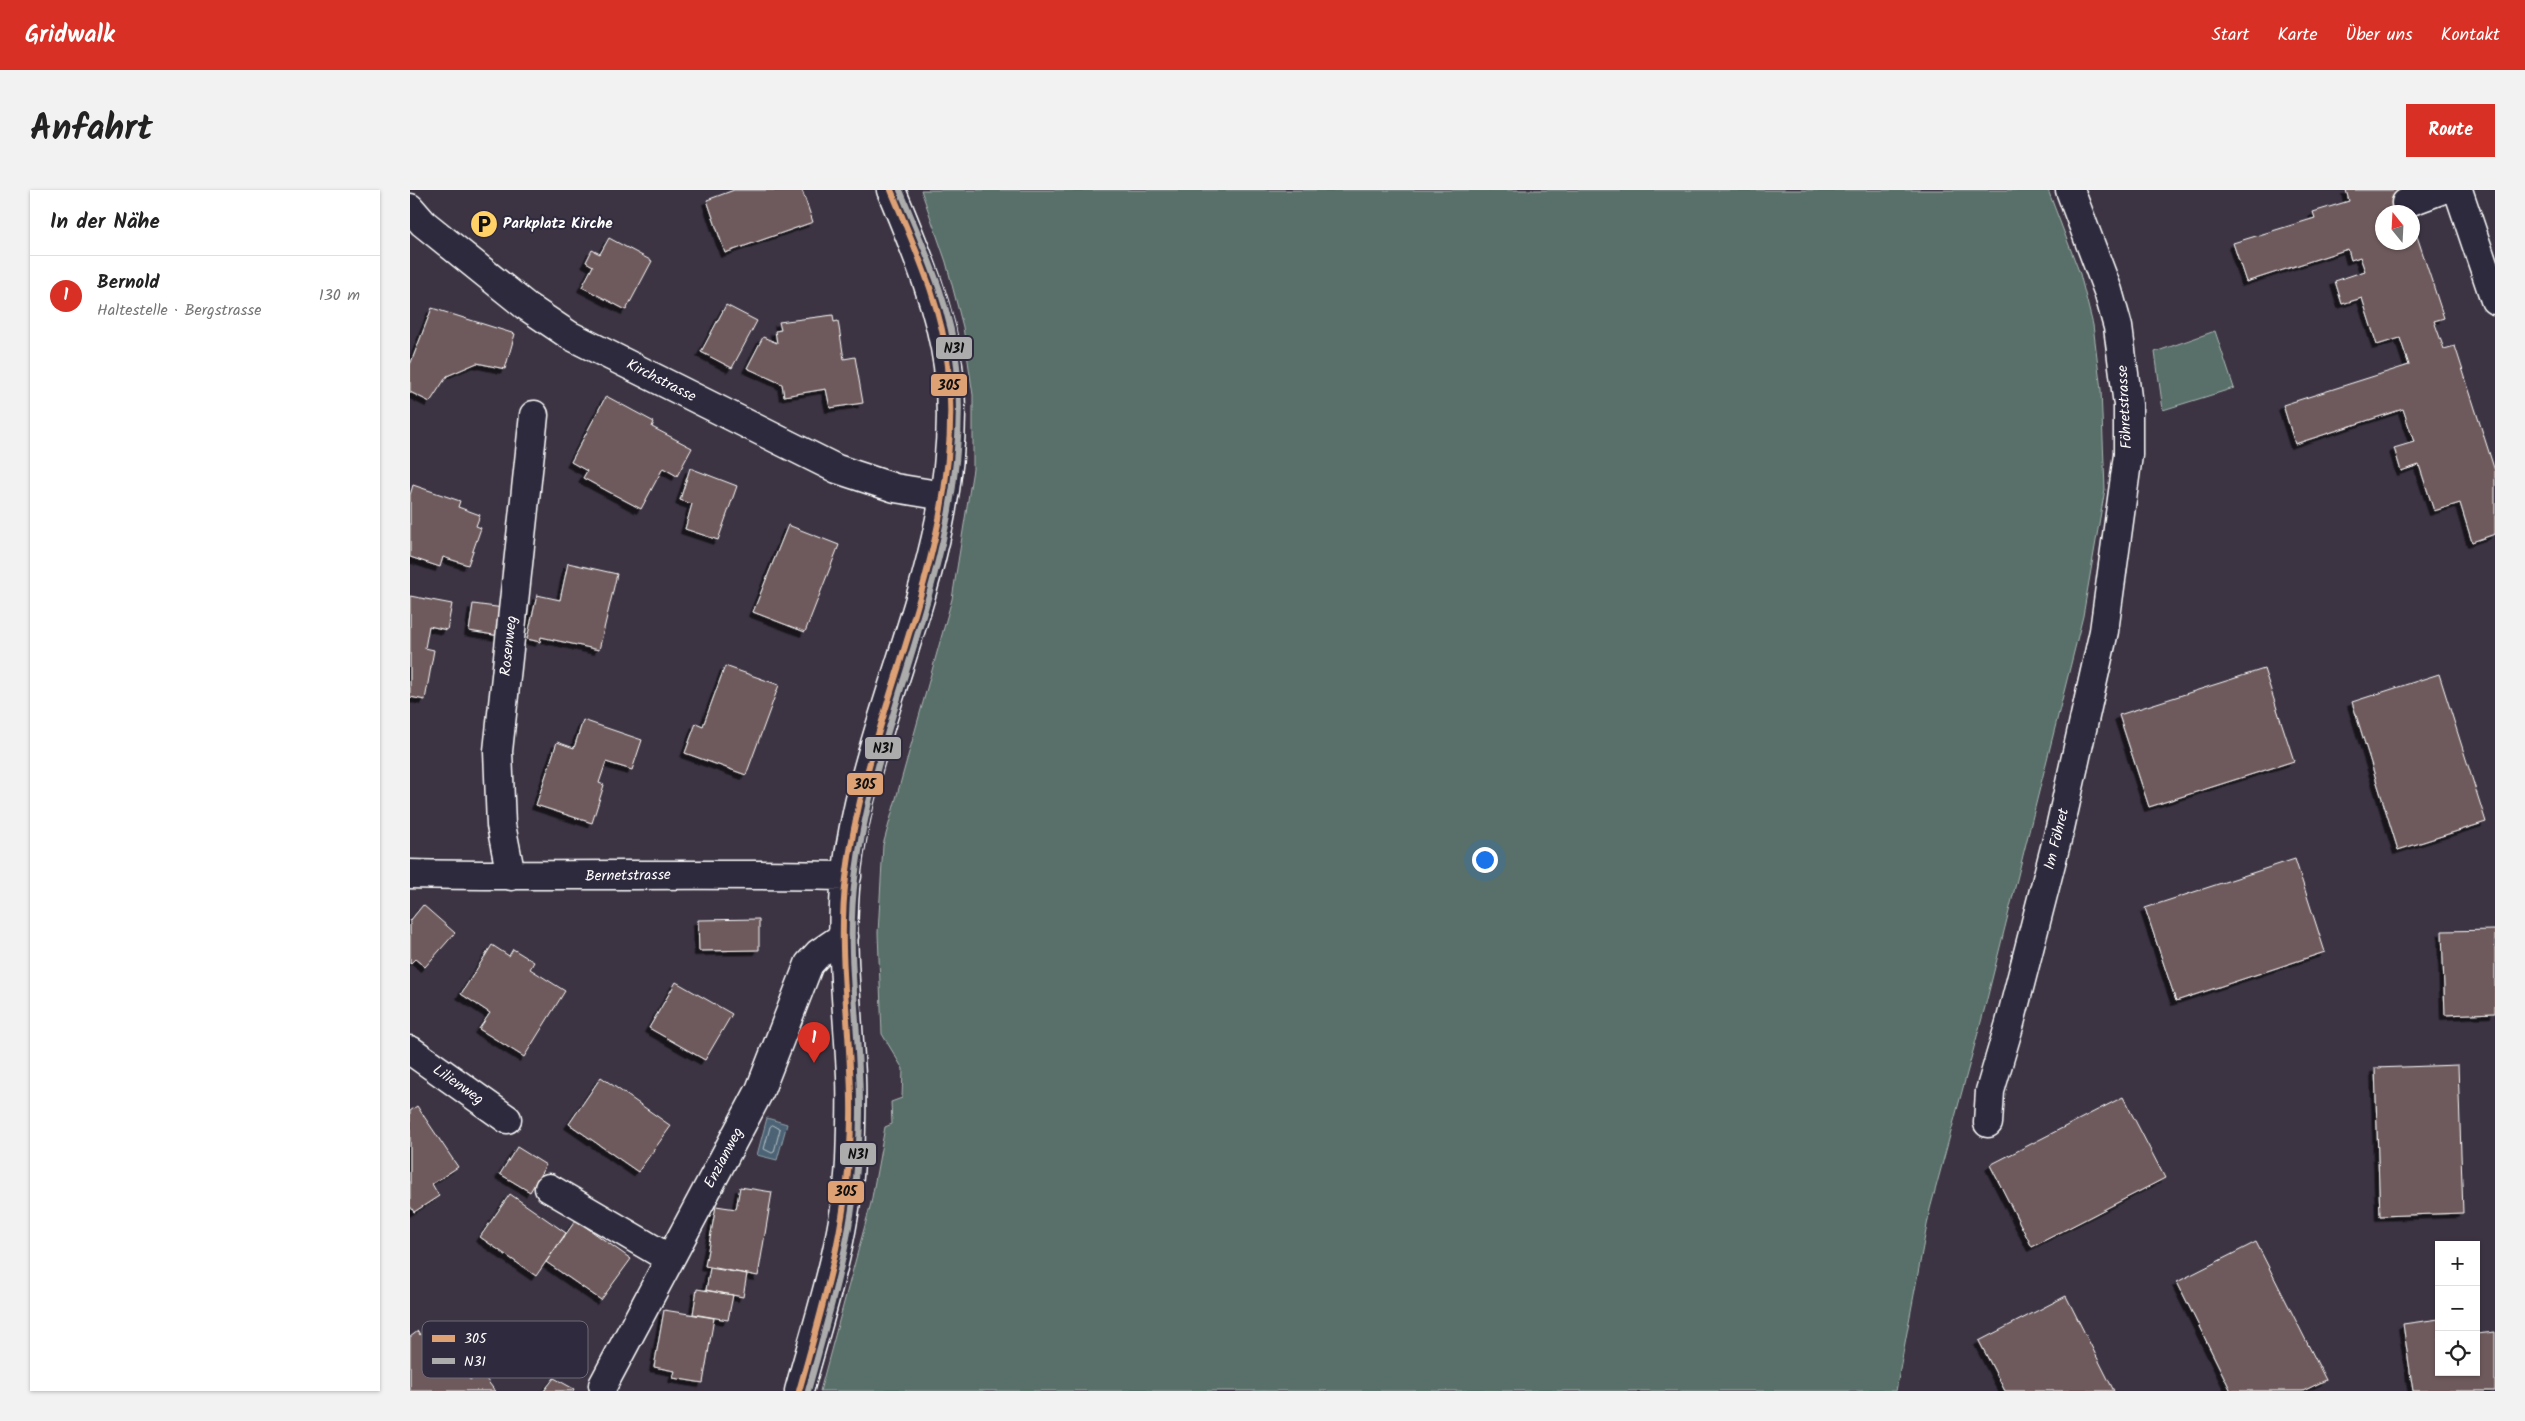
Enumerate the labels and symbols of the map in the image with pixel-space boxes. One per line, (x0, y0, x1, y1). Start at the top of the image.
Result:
north arrow (2375, 205, 2420, 250)
parking icon: Parkplatz Kirche (469, 209, 499, 239)
place label: Parkplatz Kirche (503, 212, 613, 236)
line badge: N31 (935, 336, 973, 360)
text: N31 (944, 338, 965, 360)
street label: Kirchstrasse (622, 353, 700, 409)
street label: Föhretstrasse (2111, 364, 2139, 450)
line badge: 305 (930, 373, 968, 397)
text: 305 (937, 375, 962, 397)
street label: Rosenweg (494, 615, 524, 677)
line badge: N31 (864, 736, 902, 760)
text: N31 (873, 738, 894, 760)
line badge: 305 (846, 772, 884, 796)
text: 305 (853, 774, 878, 796)
street label: Im Föhret (2038, 805, 2076, 872)
your location (1472, 847, 1498, 873)
street label: Bernetstrasse (585, 863, 671, 889)
pin: 1 (798, 1022, 830, 1063)
street label: Lilienweg (427, 1059, 489, 1111)
street label: Enzianweg (698, 1123, 750, 1193)
line badge: N31 (839, 1142, 877, 1166)
text: N31 (848, 1144, 869, 1166)
line badge: 305 (827, 1180, 865, 1204)
text: 305 (834, 1181, 859, 1203)
legend (422, 1321, 588, 1378)
text: 305 (464, 1328, 488, 1350)
text: N31 (464, 1351, 486, 1373)

